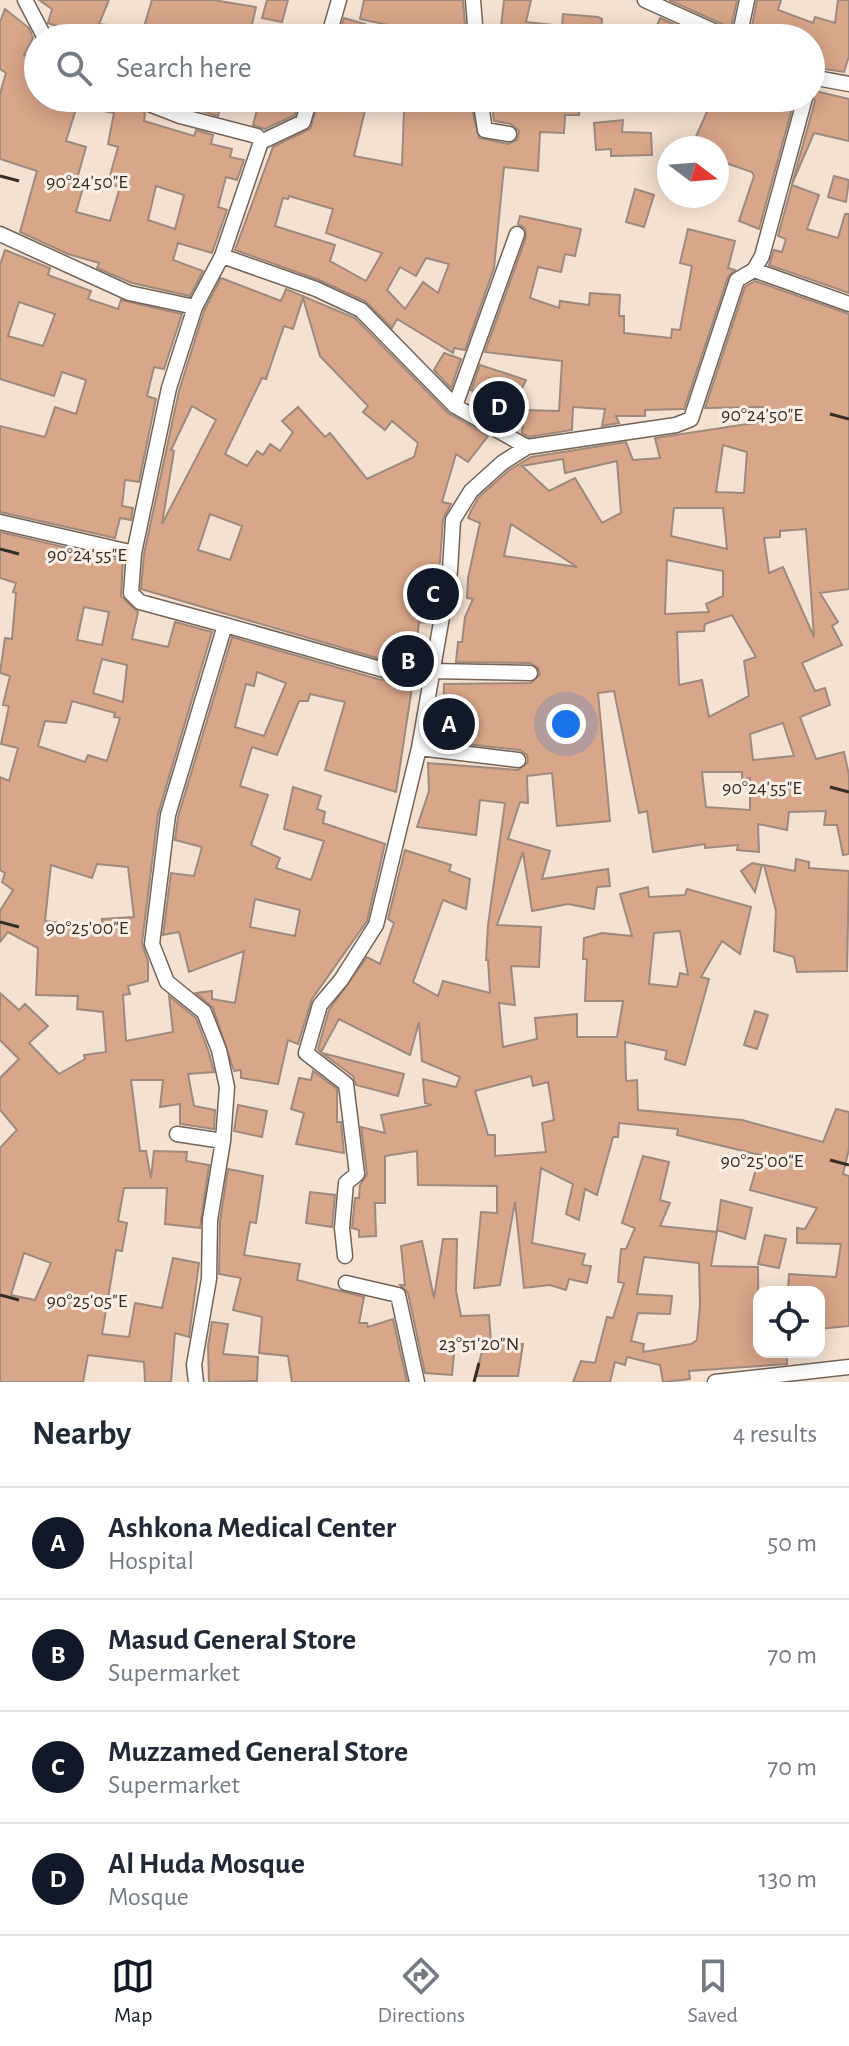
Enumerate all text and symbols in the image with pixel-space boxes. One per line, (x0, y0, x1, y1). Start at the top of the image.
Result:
search box (24, 24, 825, 112)
icon: search (52, 46, 96, 90)
text: Search here (116, 53, 252, 83)
north arrow (657, 136, 729, 208)
text: 90°24'50"E (46, 172, 128, 192)
pin: D (473, 377, 525, 437)
text: 90°24'50"E (721, 405, 803, 425)
text: 90°24'55"E (47, 545, 127, 565)
pin: C (407, 564, 459, 624)
pin: B (382, 631, 434, 691)
pin: A (423, 694, 475, 754)
your location (546, 704, 586, 744)
text: 90°24'55"E (722, 778, 802, 798)
text: 90°25'00"E (46, 918, 129, 938)
text: 90°25'00"E (721, 1151, 804, 1171)
map controls (753, 1286, 825, 1358)
button: locate (753, 1286, 825, 1358)
text: 90°25'05"E (47, 1291, 128, 1311)
text: 23°51'20"N (439, 1334, 519, 1354)
text: Nearby (32, 1417, 131, 1451)
text: 4 results (733, 1421, 817, 1447)
text: Ashkona Medical Center (108, 1513, 396, 1543)
text: A (50, 1530, 66, 1556)
text: 50 m (767, 1530, 817, 1556)
text: Hospital (108, 1548, 194, 1574)
text: Masud General Store (108, 1625, 356, 1655)
text: B (50, 1642, 66, 1668)
text: 70 m (767, 1642, 817, 1668)
text: Supermarket (108, 1660, 240, 1686)
text: Muzzamed General Store (108, 1737, 408, 1767)
text: C (51, 1754, 65, 1780)
text: 70 m (767, 1754, 817, 1780)
text: Supermarket (108, 1772, 240, 1798)
text: Al Huda Mosque (108, 1849, 305, 1879)
text: D (49, 1866, 67, 1892)
text: 130 m (759, 1866, 817, 1892)
text: Mosque (108, 1884, 189, 1910)
tab: Map (111, 1954, 155, 2028)
tab: Directions (377, 1954, 465, 2028)
tab: Saved (687, 1954, 738, 2028)

